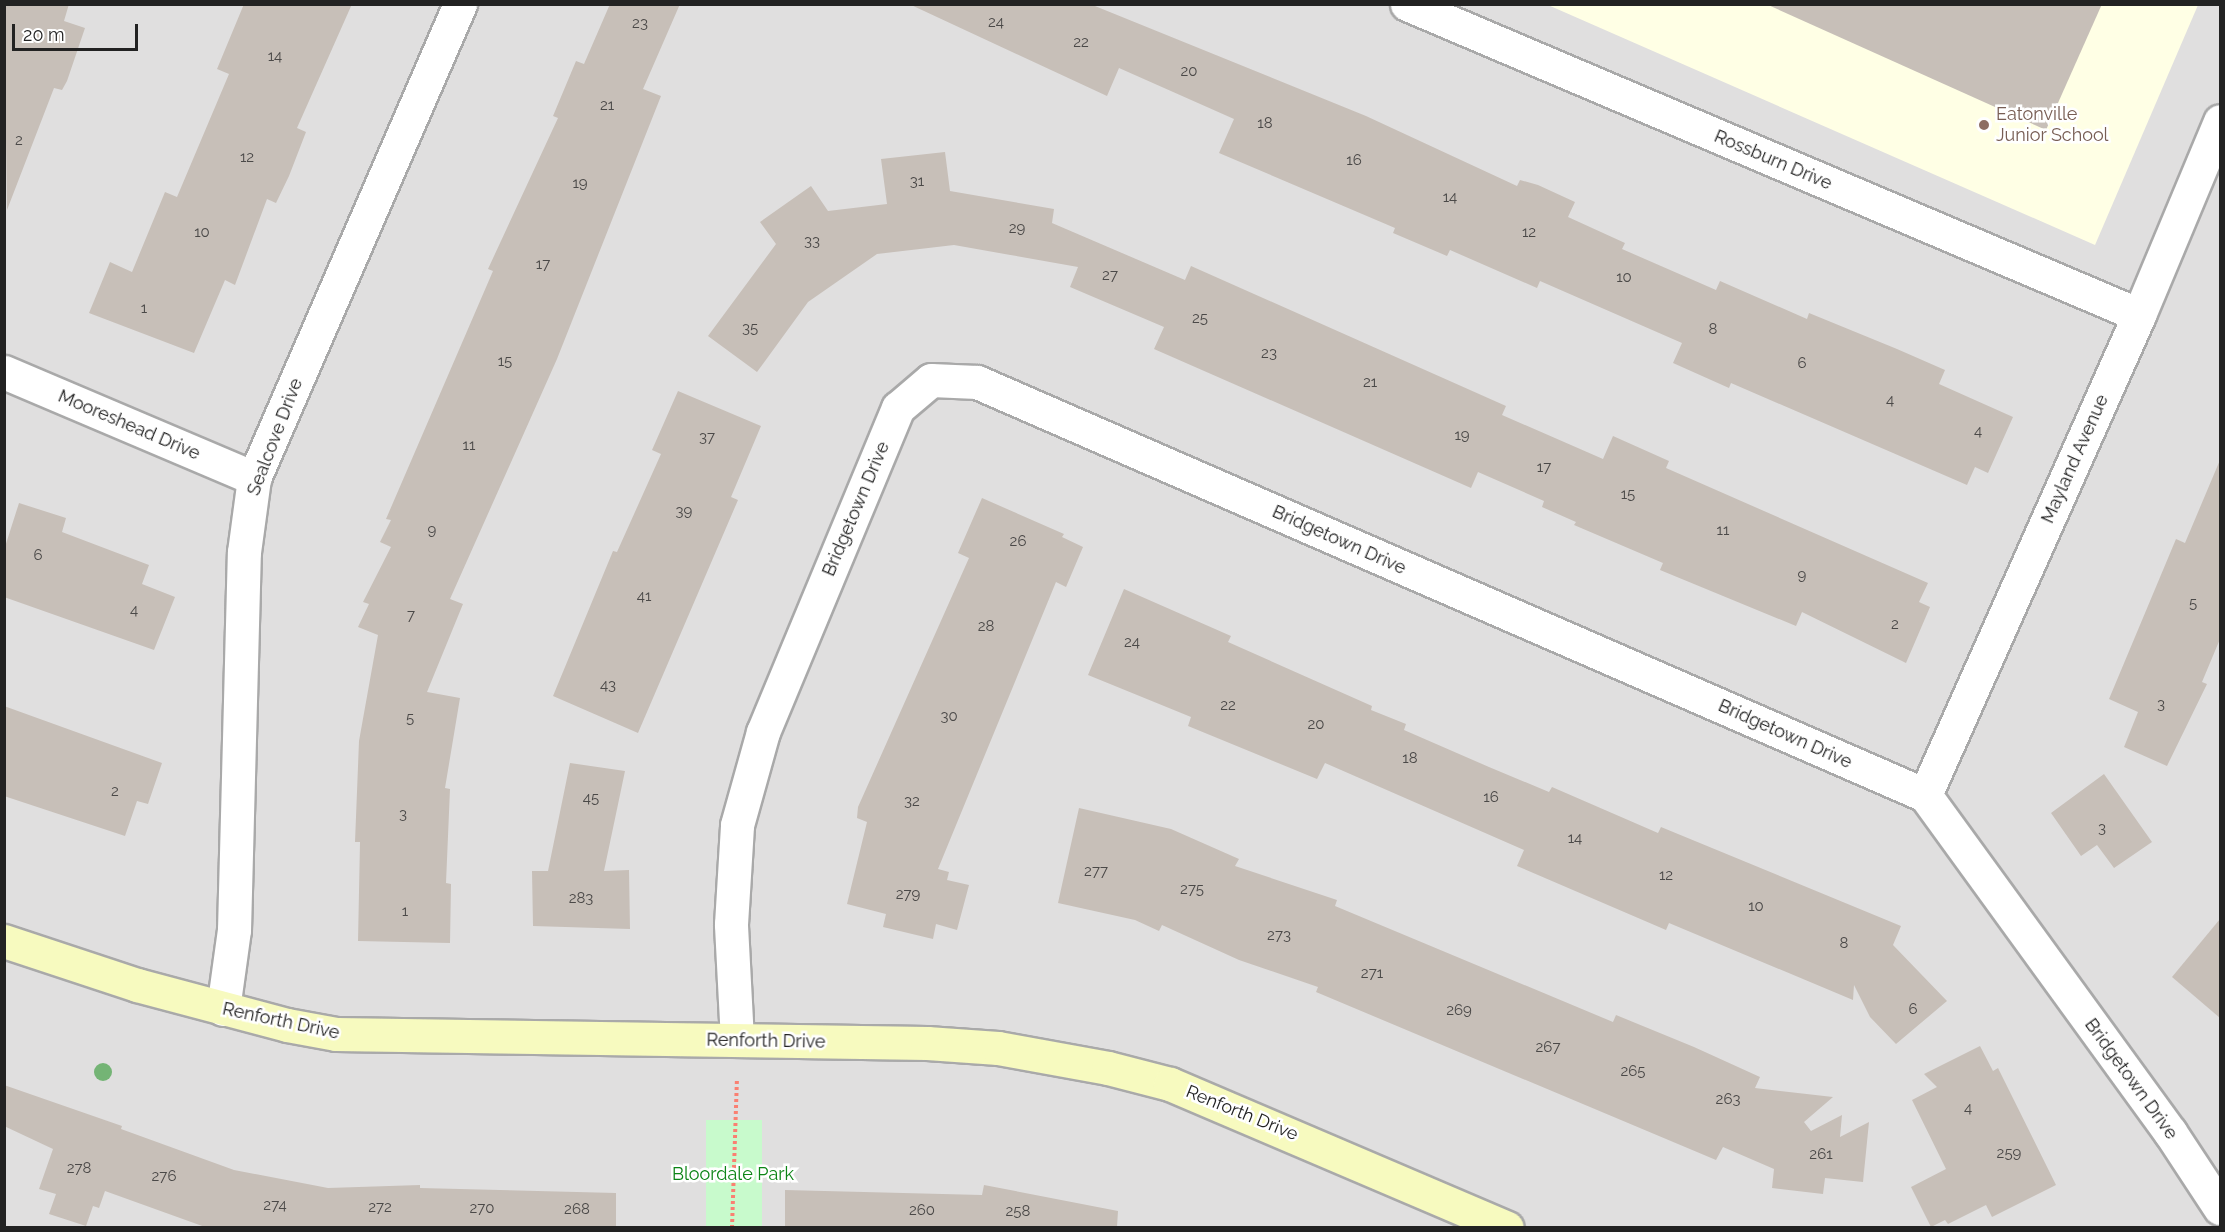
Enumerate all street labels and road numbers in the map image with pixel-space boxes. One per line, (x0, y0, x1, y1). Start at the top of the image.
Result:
street label: Rossburn Drive (1711, 126, 1835, 194)
street label: Sealcove Drive (243, 375, 307, 499)
street label: Mooreshead Drive (55, 385, 203, 465)
street label: Mayland Avenue (2037, 391, 2113, 527)
street label: Bridgetown Drive (818, 439, 894, 579)
street label: Bridgetown Drive (1269, 501, 1409, 579)
street label: Bridgetown Drive (1715, 695, 1855, 773)
street label: Renforth Drive (220, 998, 342, 1044)
street label: Bridgetown Drive (2080, 1014, 2182, 1144)
street label: Renforth Drive (706, 1029, 826, 1053)
street label: Renforth Drive (1183, 1081, 1301, 1145)

